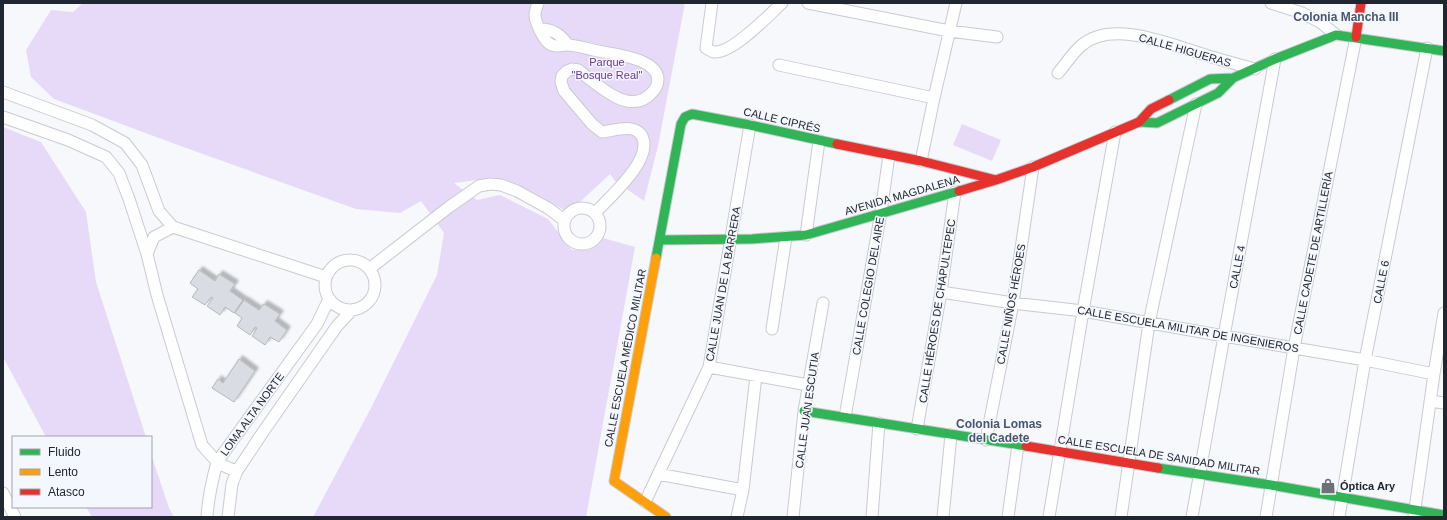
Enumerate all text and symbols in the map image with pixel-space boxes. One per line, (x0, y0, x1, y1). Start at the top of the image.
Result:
district label: Colonia Mancha III (1293, 10, 1399, 24)
street label: CALLE HIGUERAS (1138, 31, 1232, 69)
park label: Parque "Bosque Real" (572, 56, 642, 81)
street label: CALLE CIPRÉS (742, 105, 822, 135)
street label: CALLE CADETE DE ARTILLERÍA (1291, 170, 1335, 336)
street label: AVENIDA MAGDALENA (843, 173, 961, 217)
street label: CALLE JUAN DE LA BARRERA (703, 205, 743, 362)
street label: CALLE COLEGIO DEL AIRE (850, 216, 886, 356)
street label: CALLE HÉROES DE CHAPULTEPEC (917, 218, 958, 404)
street label: CALLE NIÑOS HÉROES (994, 243, 1028, 365)
street label: CALLE 4 (1227, 244, 1247, 290)
street label: CALLE 6 (1371, 259, 1391, 305)
street label: CALLE ESCUELA MÉDICO MILITAR (602, 268, 648, 448)
street label: CALLE ESCUELA MILITAR DE INGENIEROS (1076, 304, 1300, 354)
street label: CALLE JUAN ESCUTIA (793, 350, 821, 469)
street label: LOMA ALTA NORTE (218, 370, 286, 458)
district label: Colonia Lomas del Cadete (956, 417, 1042, 445)
street label: CALLE ESCUELA DE SANIDAD MILITAR (1057, 433, 1261, 477)
legend (12, 436, 152, 508)
text: Fluido (48, 445, 81, 459)
text: Lento (48, 465, 78, 479)
shop icon: Óptica Ary (1319, 477, 1337, 495)
place label: Óptica Ary (1340, 480, 1396, 492)
text: Atasco (48, 485, 85, 499)

